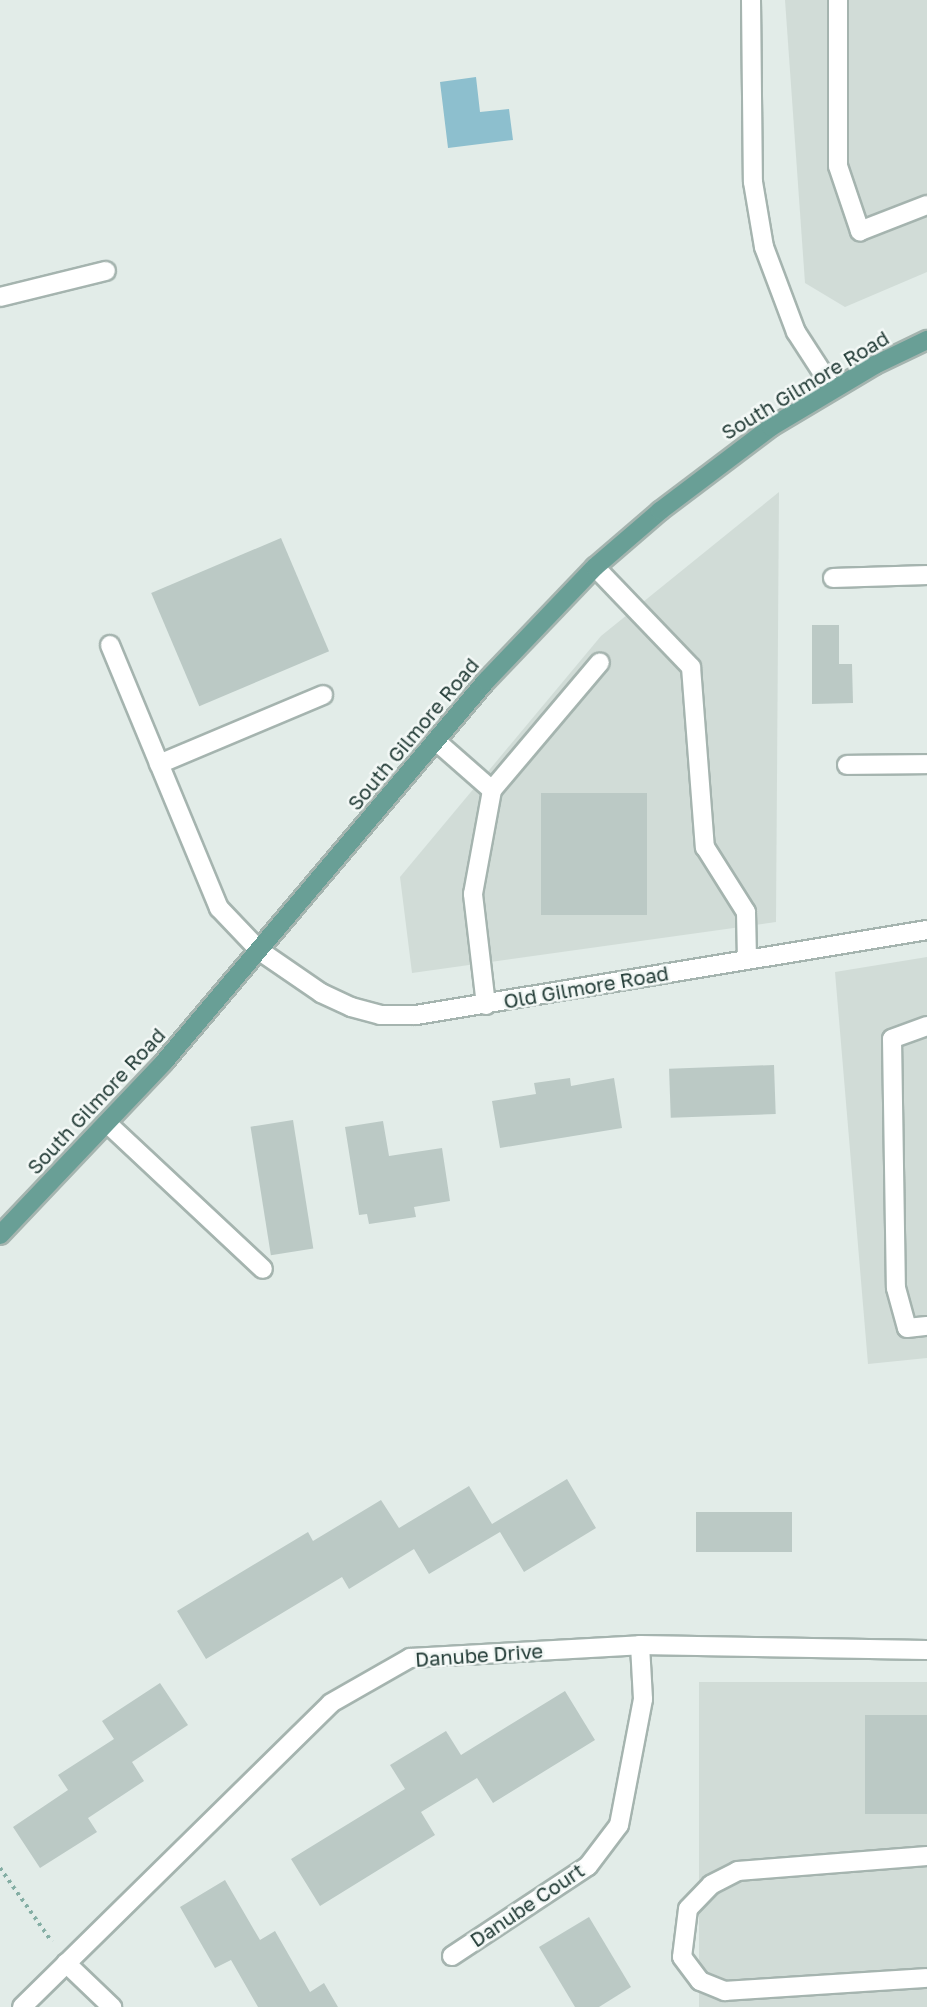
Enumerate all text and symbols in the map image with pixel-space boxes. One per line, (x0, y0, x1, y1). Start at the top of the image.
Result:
street label: South Gilmore Road (717, 326, 893, 444)
street label: South Gilmore Road (342, 653, 484, 815)
street label: Old Gilmore Road (502, 961, 670, 1013)
street label: South Gilmore Road (22, 1023, 170, 1179)
street label: Danube Drive (414, 1639, 544, 1671)
street label: Danube Court (465, 1858, 589, 1952)

